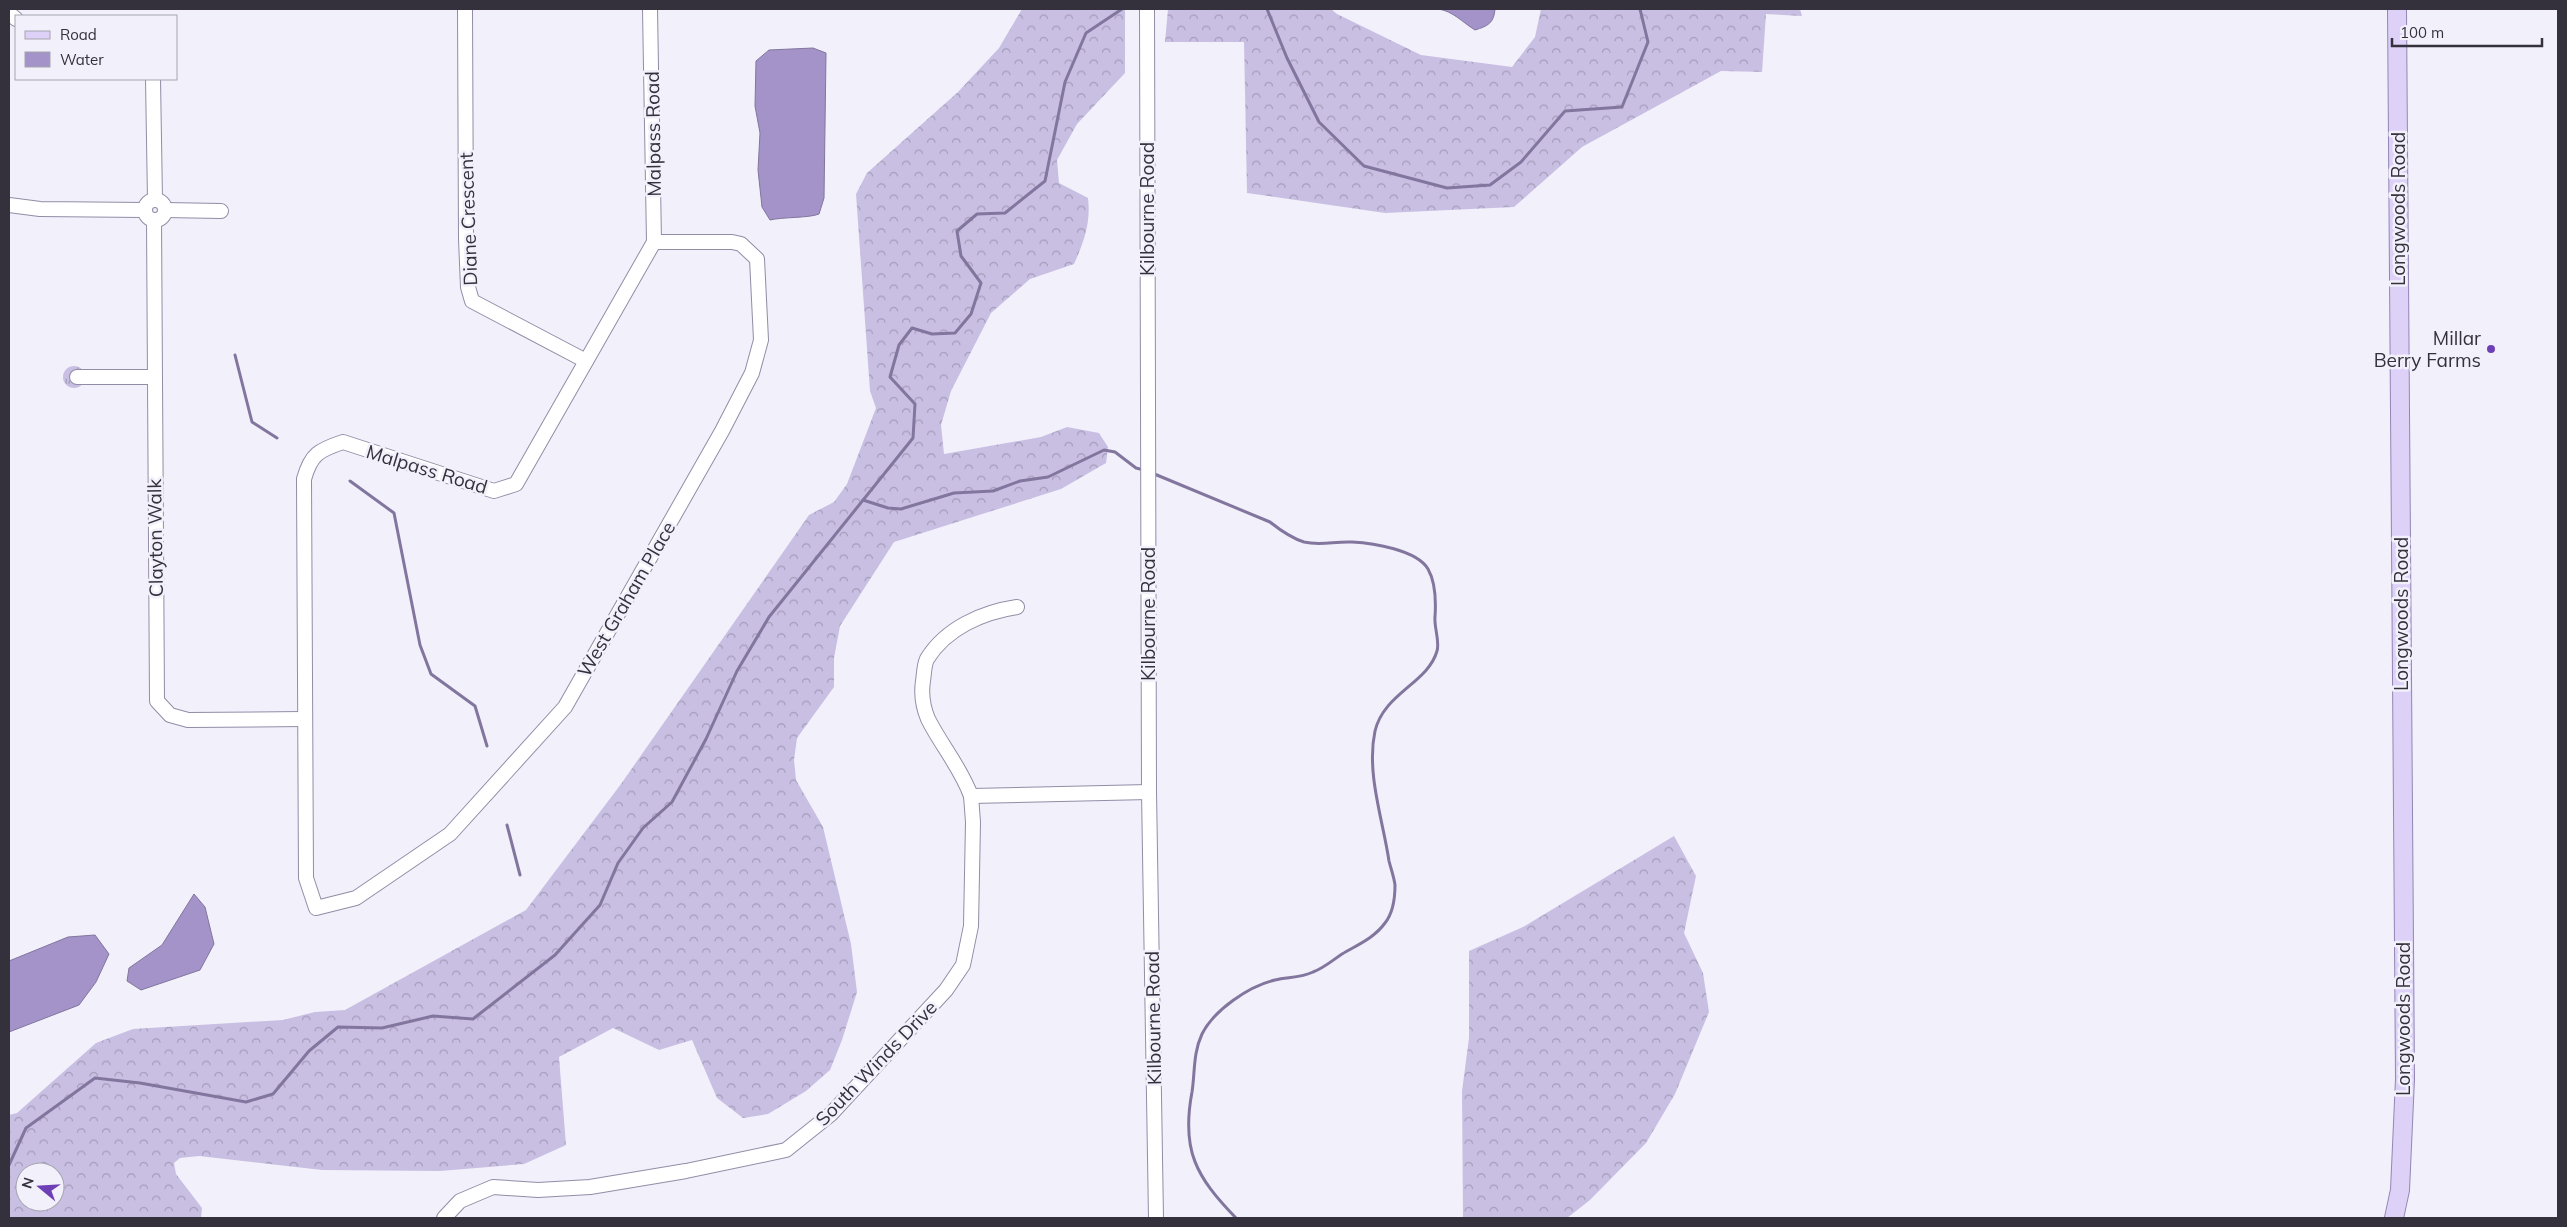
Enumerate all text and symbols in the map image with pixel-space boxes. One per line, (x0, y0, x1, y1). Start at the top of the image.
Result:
legend (15, 15, 178, 80)
scale bar (2392, 15, 2542, 47)
text: 100 m (2400, 23, 2444, 42)
text: Road (60, 25, 97, 44)
text: Water (60, 50, 104, 69)
street label: Malpass Road (640, 71, 666, 197)
street label: Longwoods Road (2386, 132, 2410, 286)
street label: Kilbourne Road (1135, 142, 1159, 276)
street label: Diane Crescent (454, 152, 482, 286)
place label: Millar Berry Farms (2374, 326, 2481, 372)
marker: Millar Berry Farms (2485, 343, 2497, 355)
street label: Malpass Road (364, 439, 490, 499)
street label: Clayton Walk (142, 478, 168, 597)
street label: West Graham Place (572, 517, 680, 681)
street label: Longwoods Road (2389, 537, 2413, 691)
street label: Kilbourne Road (1136, 547, 1160, 681)
street label: Longwoods Road (2391, 942, 2415, 1096)
street label: Kilbourne Road (1140, 951, 1166, 1085)
street label: South Winds Drive (810, 995, 942, 1131)
north arrow (15, 1162, 65, 1212)
text: N (17, 1175, 38, 1191)

